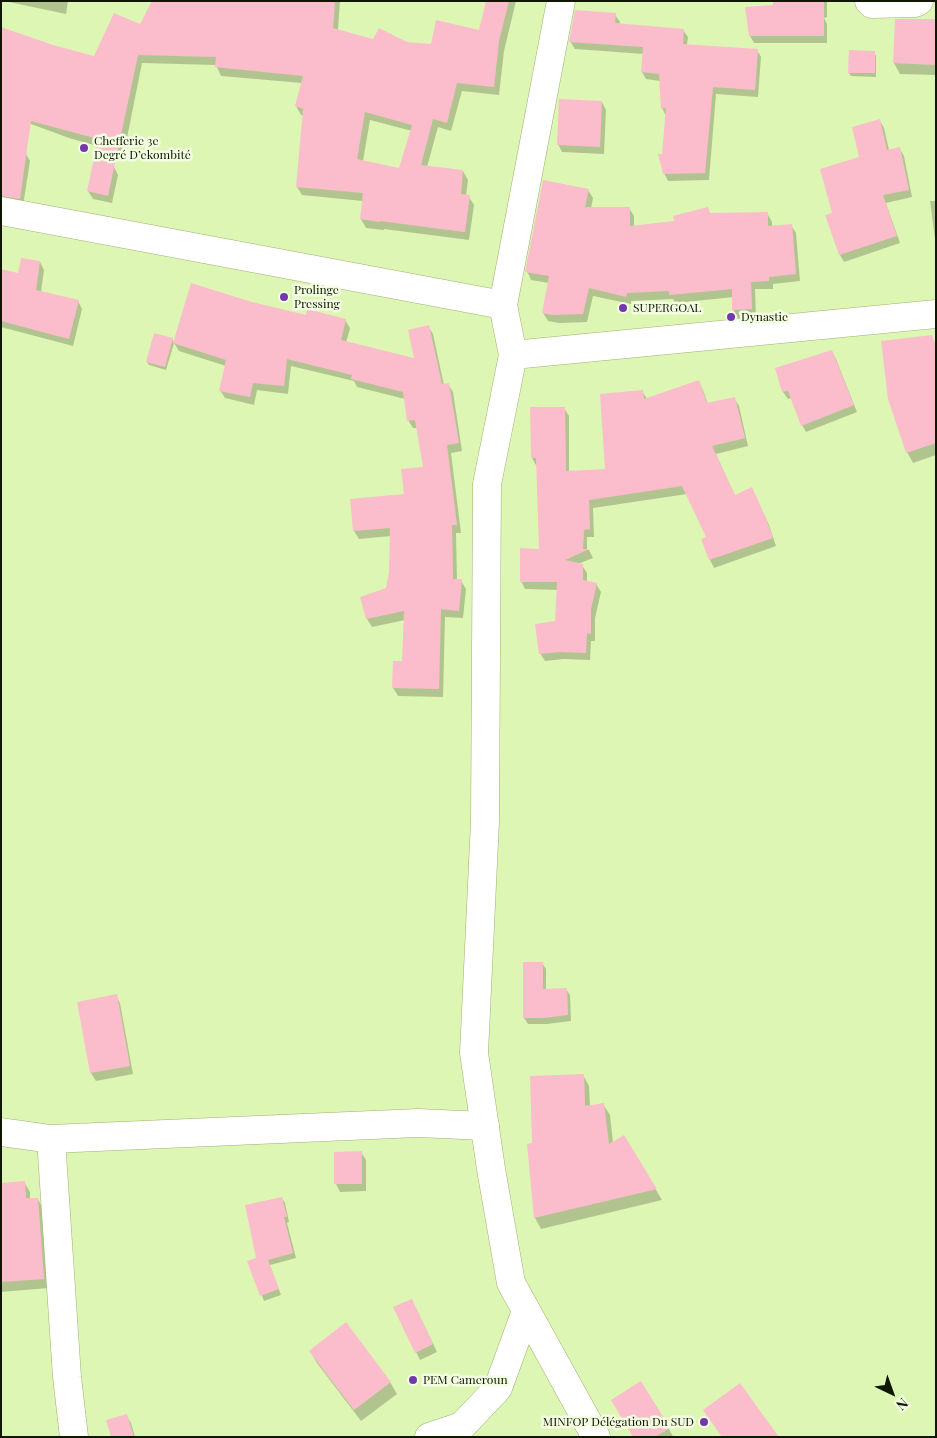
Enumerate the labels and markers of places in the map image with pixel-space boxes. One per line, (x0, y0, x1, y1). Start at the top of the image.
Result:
place label: Chefferie 3e Degré D’ekombité (94, 134, 191, 162)
marker: Chefferie 3e Degré D’ekombité (78, 142, 90, 154)
place label: Prolinge Pressing (294, 283, 340, 311)
marker: Prolinge Pressing (278, 291, 290, 303)
place label: SUPERGOAL (633, 301, 701, 315)
marker: SUPERGOAL (617, 302, 629, 314)
place label: Dynastie (741, 310, 788, 324)
marker: Dynastie (725, 311, 737, 323)
place label: PEM Cameroun (423, 1373, 508, 1387)
marker: PEM Cameroun (407, 1374, 419, 1386)
place label: MINFOP Délégation Du SUD (543, 1415, 694, 1429)
marker: MINFOP Délégation Du SUD (698, 1416, 710, 1428)

